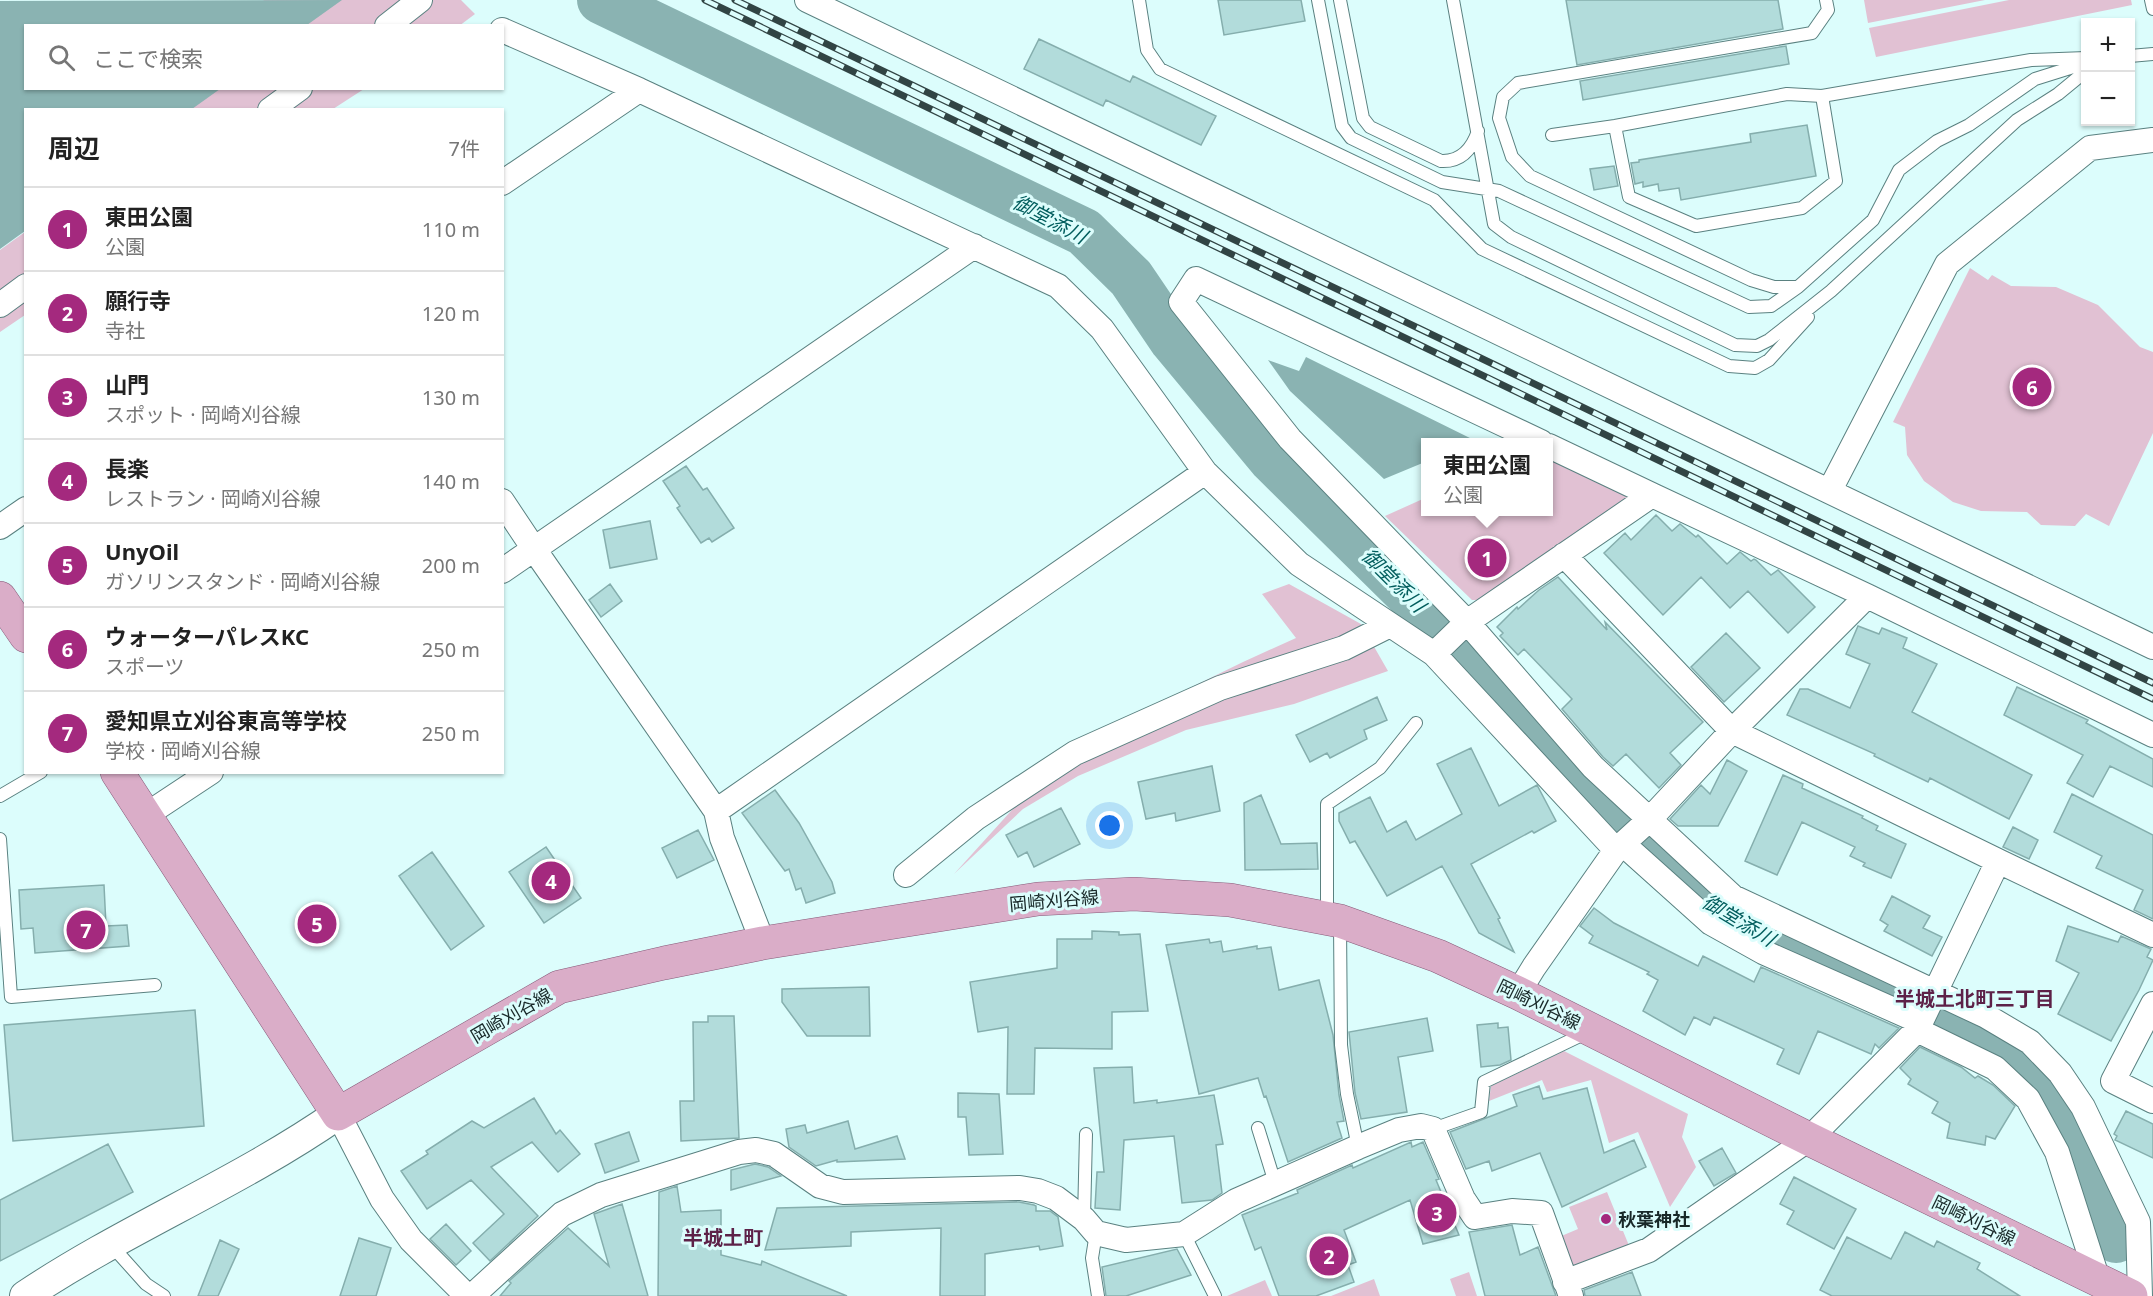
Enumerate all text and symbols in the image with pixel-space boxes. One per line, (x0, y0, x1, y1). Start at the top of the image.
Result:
map controls (2081, 18, 2135, 126)
button: + (2081, 18, 2135, 72)
search box (24, 24, 504, 90)
icon: search (45, 41, 78, 74)
text: ここで検索 (93, 43, 203, 73)
button: − (2081, 72, 2135, 126)
text: 周辺 (48, 130, 100, 166)
text: 7件 (449, 135, 480, 162)
water label: 御堂添川 (1008, 188, 1093, 251)
text: 東田公園 (105, 201, 193, 231)
text: 1 (62, 216, 73, 243)
text: 110 m (422, 216, 480, 243)
text: 公園 (105, 233, 145, 260)
text: 願行寺 (105, 285, 171, 315)
text: 2 (62, 300, 73, 327)
text: 120 m (422, 300, 480, 327)
text: 寺社 (105, 317, 145, 344)
pin: 6 (2012, 364, 2052, 410)
text: 山門 (105, 369, 149, 399)
text: 3 (62, 384, 73, 411)
text: 130 m (422, 384, 480, 411)
text: スポット · 岡崎刈谷線 (105, 401, 301, 428)
popup (1421, 438, 1553, 516)
text: 東田公園 (1443, 449, 1531, 479)
text: 長楽 (105, 453, 149, 483)
text: 4 (62, 468, 73, 495)
text: 140 m (422, 468, 480, 495)
text: 公園 (1443, 481, 1483, 508)
text: レストラン · 岡崎刈谷線 (105, 485, 321, 512)
text: UnyOil (105, 536, 179, 566)
pin: 1 (1468, 536, 1506, 580)
water label: 御堂添川 (1356, 542, 1433, 619)
text: 5 (62, 552, 73, 579)
text: 200 m (422, 552, 480, 579)
text: ガソリンスタンド · 岡崎刈谷線 (105, 568, 380, 595)
text: ウォーターパレスKC (105, 621, 309, 651)
text: 6 (62, 636, 73, 663)
text: 250 m (422, 636, 480, 663)
text: スポーツ (105, 653, 185, 680)
text: 愛知県立刈谷東高等学校 (105, 705, 347, 735)
text: 7 (62, 720, 73, 747)
text: 250 m (422, 720, 480, 747)
text: 学校 · 岡崎刈谷線 (105, 737, 261, 764)
your location (1095, 811, 1124, 840)
pin: 4 (532, 858, 570, 904)
street label: 岡崎刈谷線 (1008, 884, 1100, 916)
water label: 御堂添川 (1698, 888, 1782, 953)
pin: 5 (298, 902, 336, 946)
pin: 7 (66, 908, 106, 952)
street label: 岡崎刈谷線 (1493, 973, 1585, 1035)
street label: 岡崎刈谷線 (466, 982, 556, 1048)
district label: 半城土北町三丁目 (1895, 985, 2055, 1012)
street label: 岡崎刈谷線 (1928, 1189, 2020, 1251)
pin: 3 (1418, 1190, 1456, 1236)
place label: 秋葉神社 (1618, 1207, 1690, 1231)
marker: 秋葉神社 (1599, 1212, 1613, 1226)
district label: 半城土町 (683, 1224, 763, 1251)
pin: 2 (1310, 1234, 1348, 1278)

